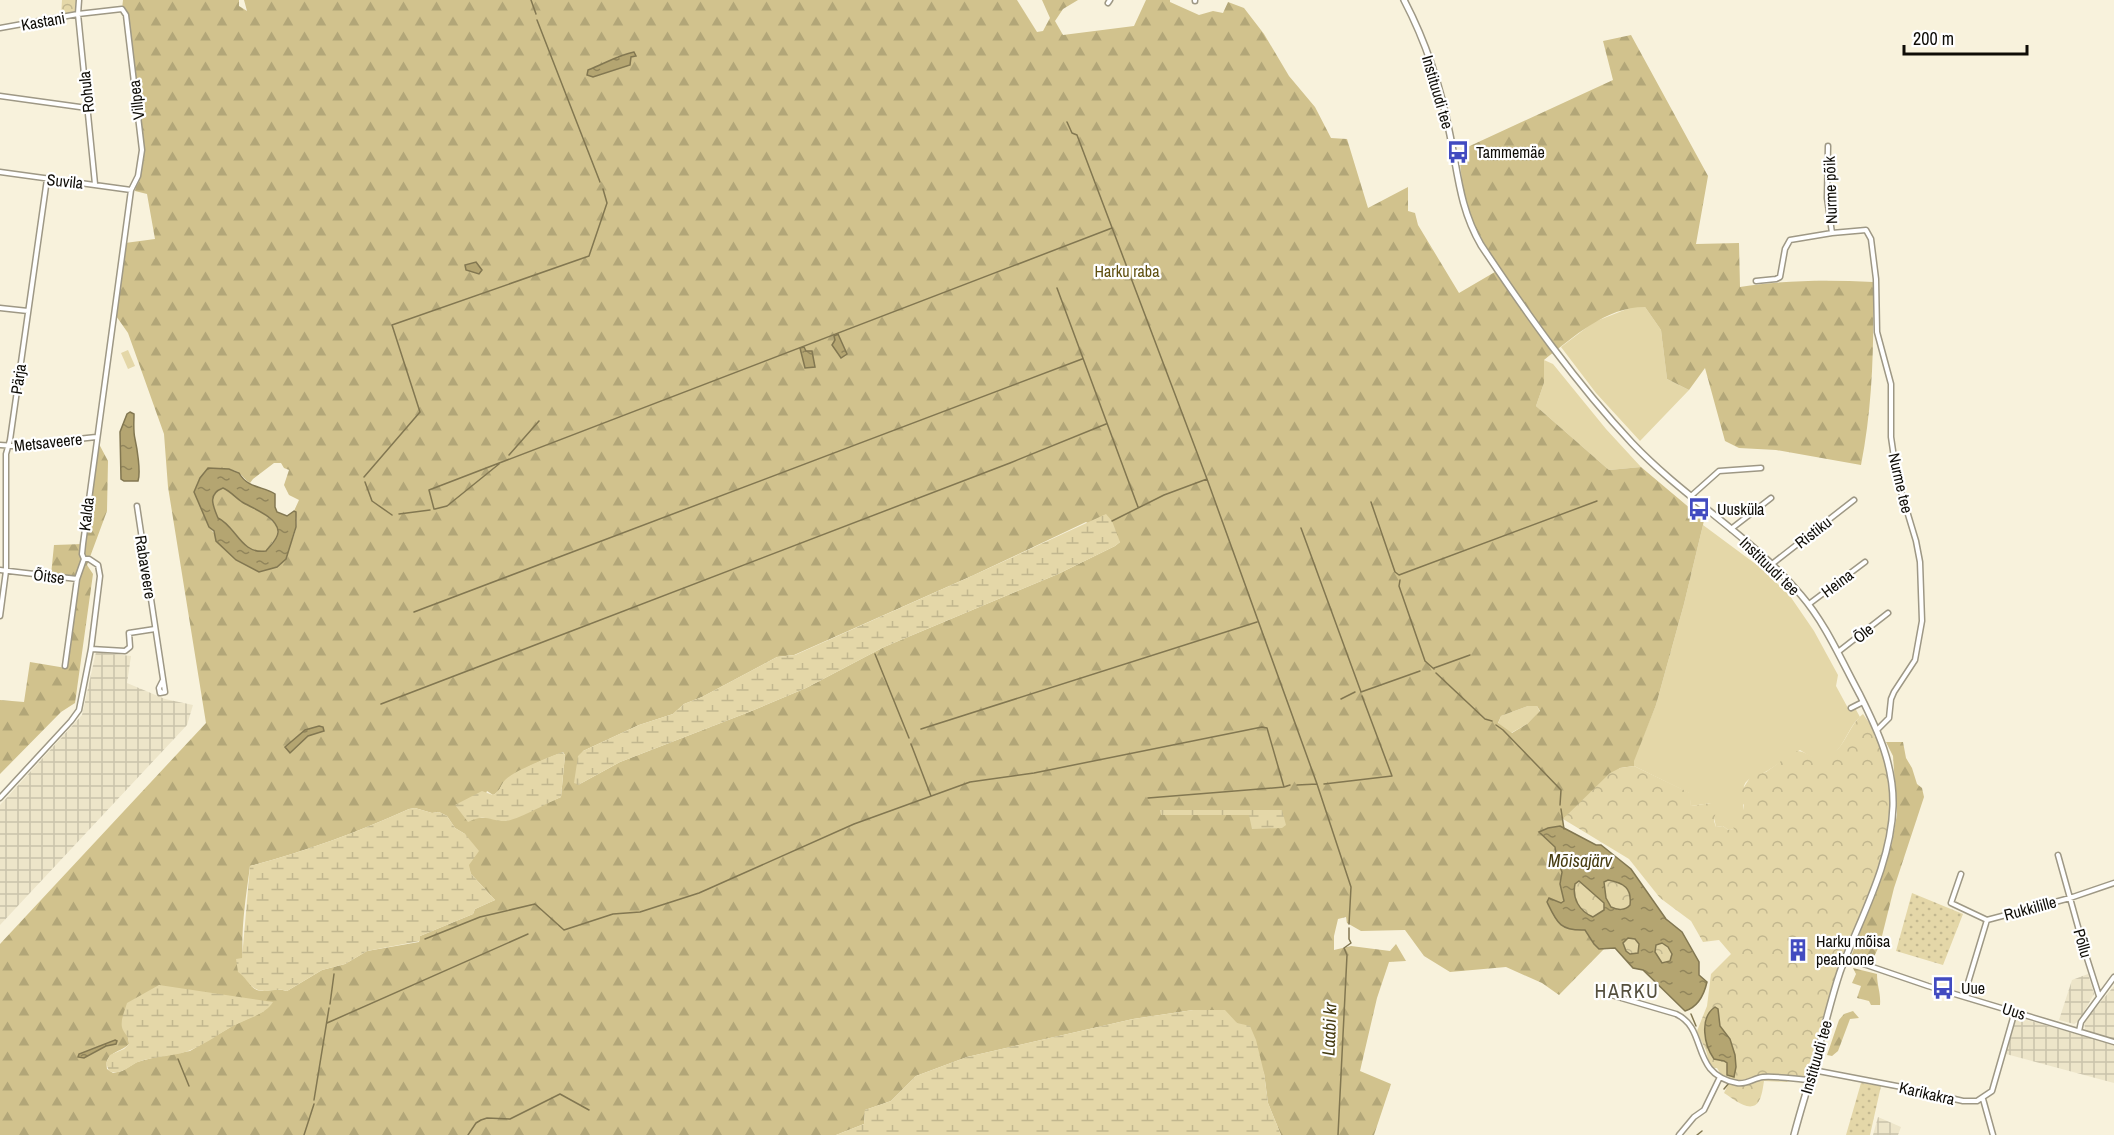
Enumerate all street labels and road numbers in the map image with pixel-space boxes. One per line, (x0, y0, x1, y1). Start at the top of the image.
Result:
street label: Kastani (19, 6, 67, 36)
street label: Instituudi tee (1417, 53, 1459, 131)
street label: Rohula (73, 69, 99, 114)
street label: Villpea (123, 78, 149, 121)
street label: Nurme põik (1818, 155, 1842, 224)
street label: Suvila (46, 168, 85, 194)
street label: Pärja (5, 362, 31, 396)
street label: Metsaveere (13, 427, 83, 457)
street label: Nurme tee (1883, 451, 1919, 515)
street label: Kalda (73, 495, 99, 532)
street label: Ristiku (1790, 511, 1836, 553)
street label: Instituudi tee (1735, 532, 1805, 600)
street label: Rabaveere (130, 534, 162, 600)
street label: Õitse (32, 563, 66, 589)
street label: Heina (1816, 563, 1858, 602)
street label: Õle (1848, 618, 1878, 648)
street label: Rukkilille (2001, 890, 2059, 926)
street label: Põllu (2068, 926, 2098, 960)
street label: Uus (2000, 997, 2028, 1025)
street label: Instituudi tee (1795, 1018, 1837, 1096)
street label: Karikakra (1897, 1076, 1958, 1110)

